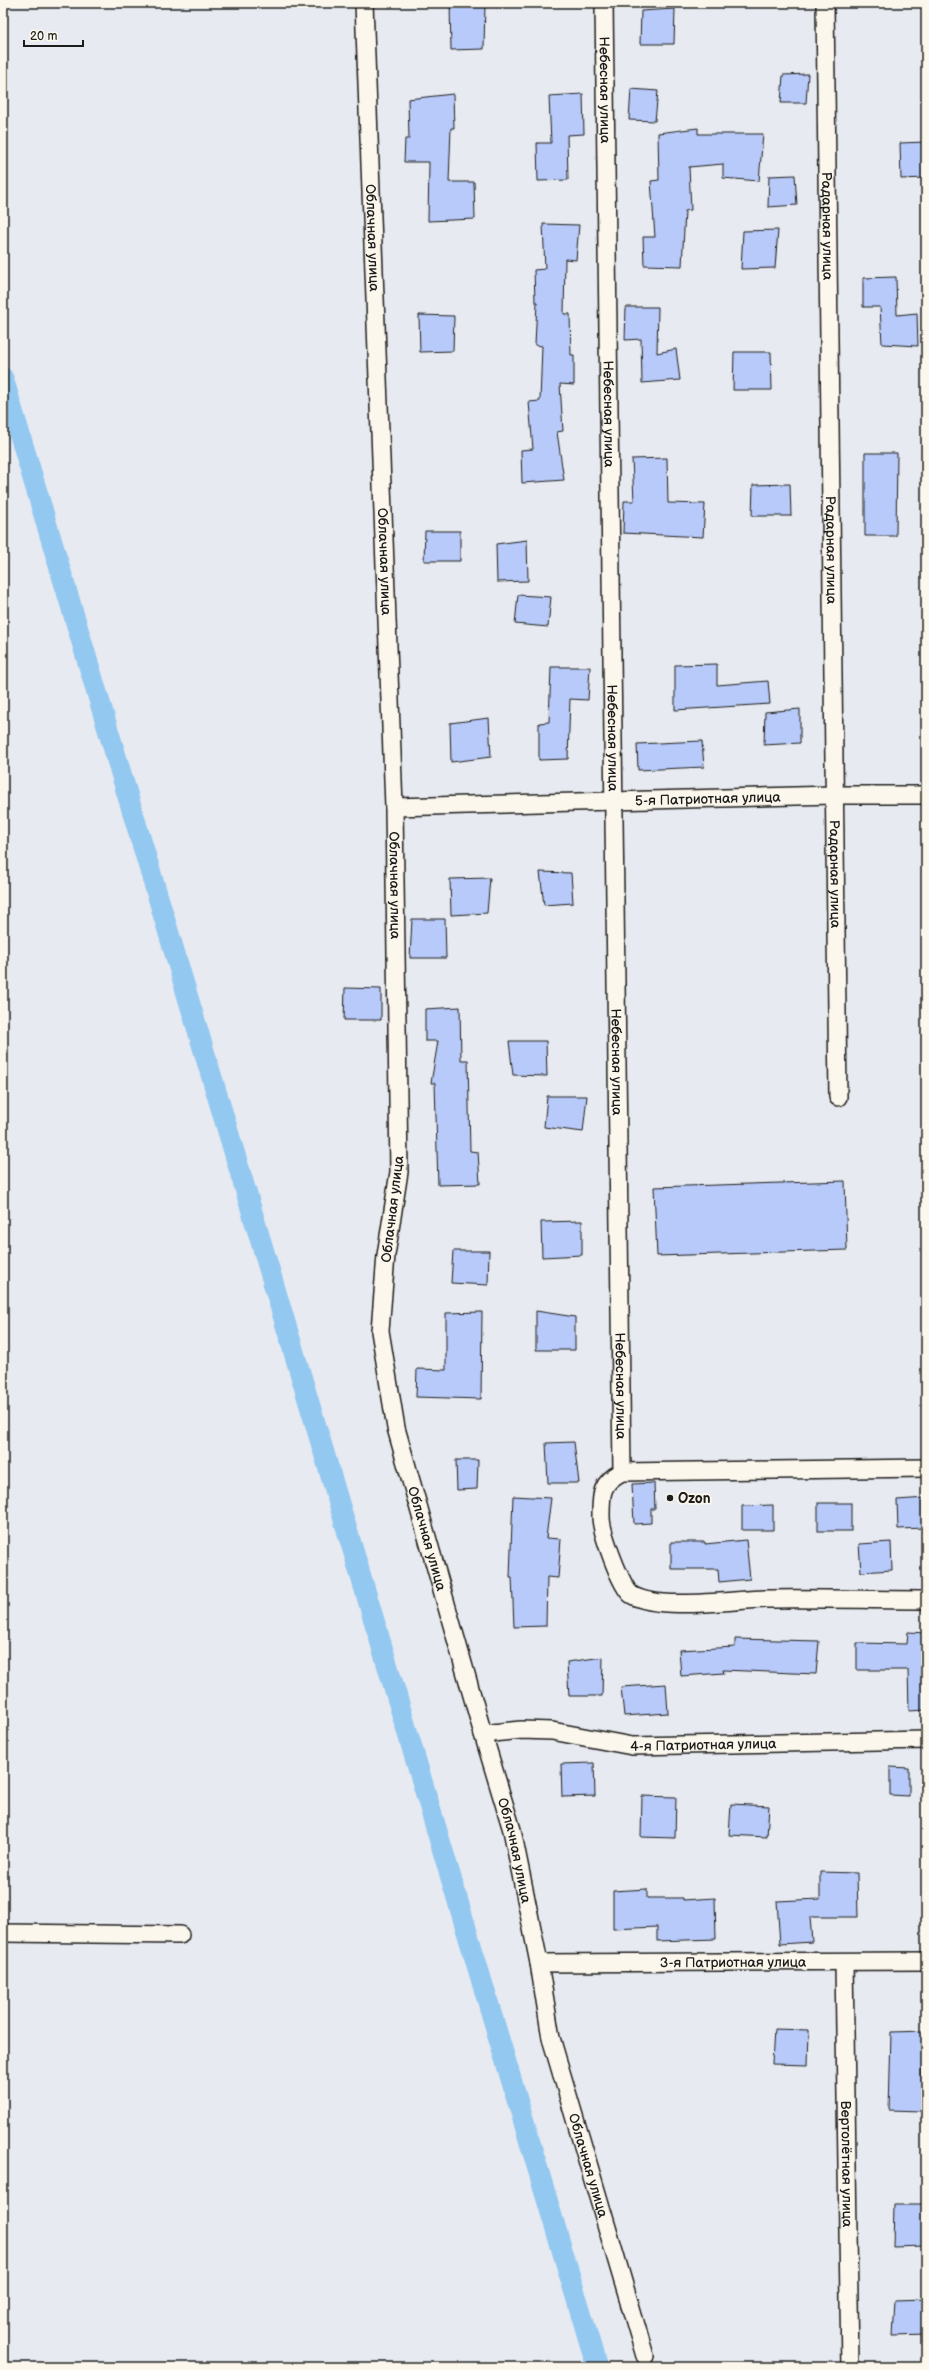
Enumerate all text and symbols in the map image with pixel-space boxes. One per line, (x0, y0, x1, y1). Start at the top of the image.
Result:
scale bar (24, 22, 83, 48)
text: 20 m (30, 29, 57, 44)
street label: Небесная улица (595, 36, 614, 144)
street label: Радарная улица (818, 172, 836, 281)
street label: Облачная улица (362, 184, 383, 293)
street label: Небесная улица (599, 360, 618, 468)
street label: Радарная улица (822, 496, 840, 605)
street label: Облачная улица (374, 507, 395, 617)
street label: Небесная улица (603, 684, 622, 792)
street label: 5-я Патриотная улица (635, 788, 782, 809)
street label: Радарная улица (826, 820, 844, 929)
street label: Облачная улица (385, 831, 404, 940)
street label: Небесная улица (607, 1008, 626, 1116)
street label: Облачная улица (377, 1154, 408, 1264)
street label: Небесная улица (611, 1332, 630, 1440)
street label: Облачная улица (404, 1484, 450, 1593)
place label: Ozon (678, 1490, 711, 1507)
marker: Ozon (665, 1493, 675, 1503)
street label: 4-я Патриотная улица (630, 1735, 777, 1755)
street label: Облачная улица (494, 1796, 535, 1905)
street label: 3-я Патриотная улица (660, 1954, 807, 1971)
street label: Вертолётная улица (837, 2101, 856, 2228)
street label: Облачная улица (565, 2111, 612, 2220)

